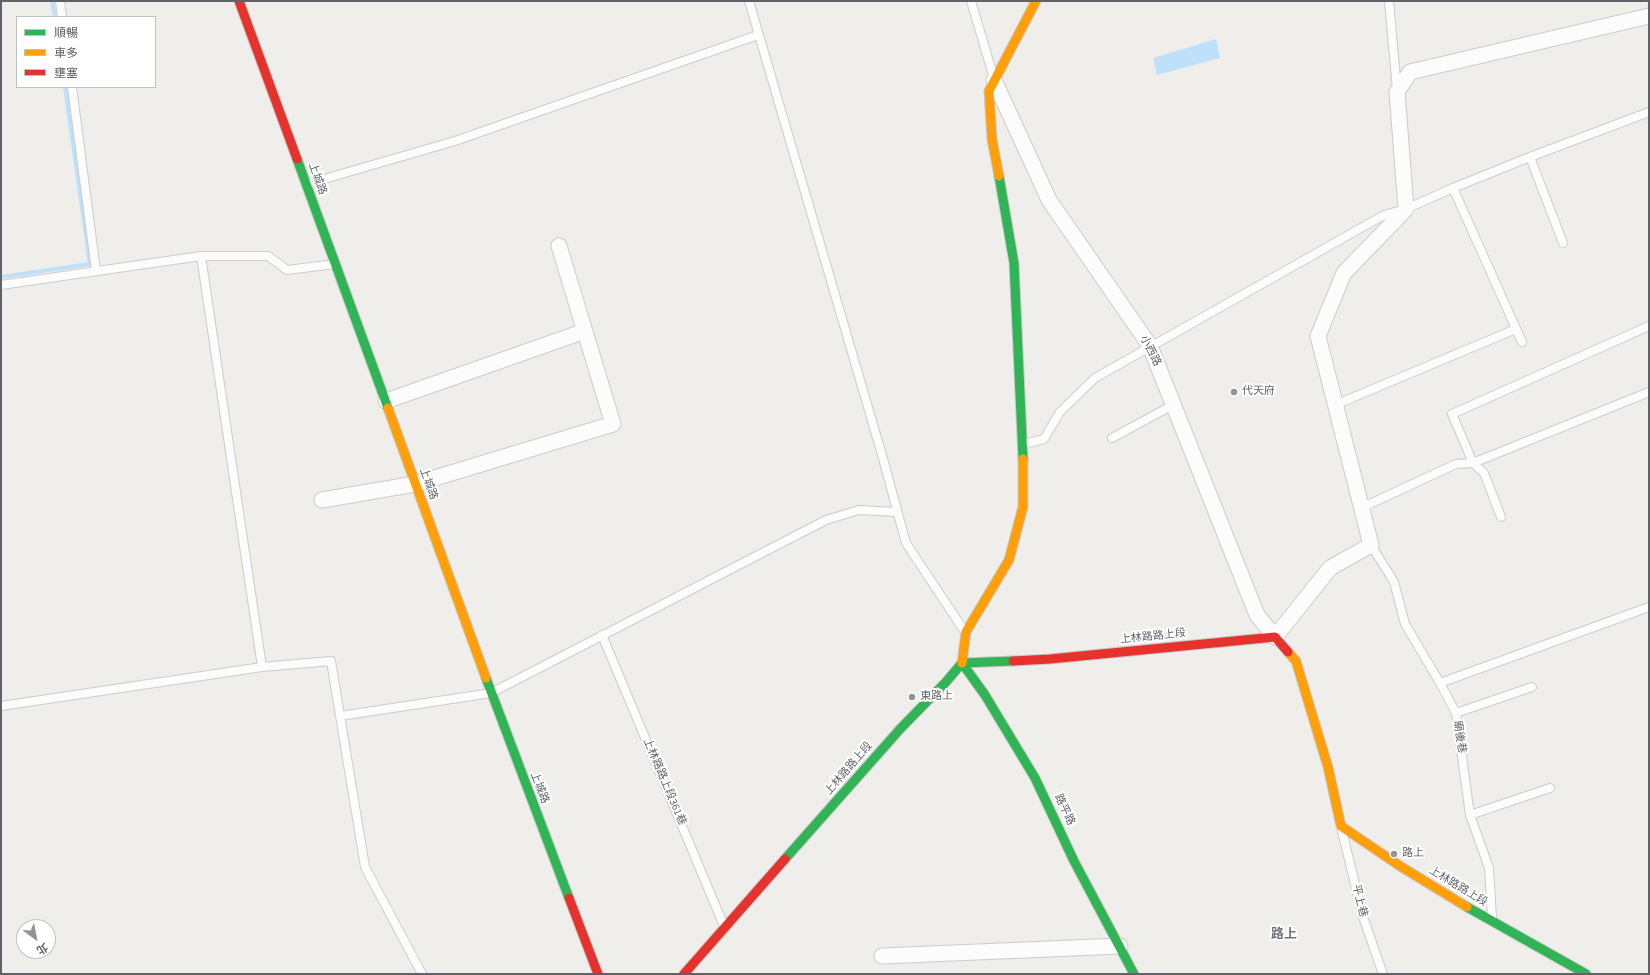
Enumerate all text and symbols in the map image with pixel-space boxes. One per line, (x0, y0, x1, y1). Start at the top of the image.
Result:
legend (16, 16, 156, 88)
text: 順暢 (54, 25, 78, 42)
text: 車多 (54, 45, 78, 62)
text: 壅塞 (54, 65, 78, 82)
street label: 上城路 (305, 161, 329, 197)
street label: 小西路 (1137, 333, 1163, 369)
place label: 代天府 (1242, 385, 1275, 399)
marker: 代天府 (1229, 387, 1239, 397)
street label: 上城路 (416, 466, 440, 502)
street label: 上林路路上段 (1119, 627, 1187, 647)
place label: 東路上 (920, 690, 953, 704)
marker: 東路上 (907, 692, 917, 702)
street label: 廟後巷 (1450, 720, 1468, 754)
street label: 上林路路上段361巷 (640, 736, 688, 828)
street label: 上林路路上段 (822, 740, 876, 798)
street label: 上城路 (527, 770, 551, 806)
street label: 路平路 (1051, 792, 1077, 828)
place label: 路上 (1402, 847, 1424, 861)
marker: 路上 (1389, 849, 1399, 859)
street label: 上林路路上段 (1426, 864, 1490, 910)
street label: 平上巷 (1349, 883, 1369, 919)
north arrow (16, 919, 56, 959)
district label: 路上 (1271, 927, 1297, 943)
text: 北 (33, 939, 51, 958)

